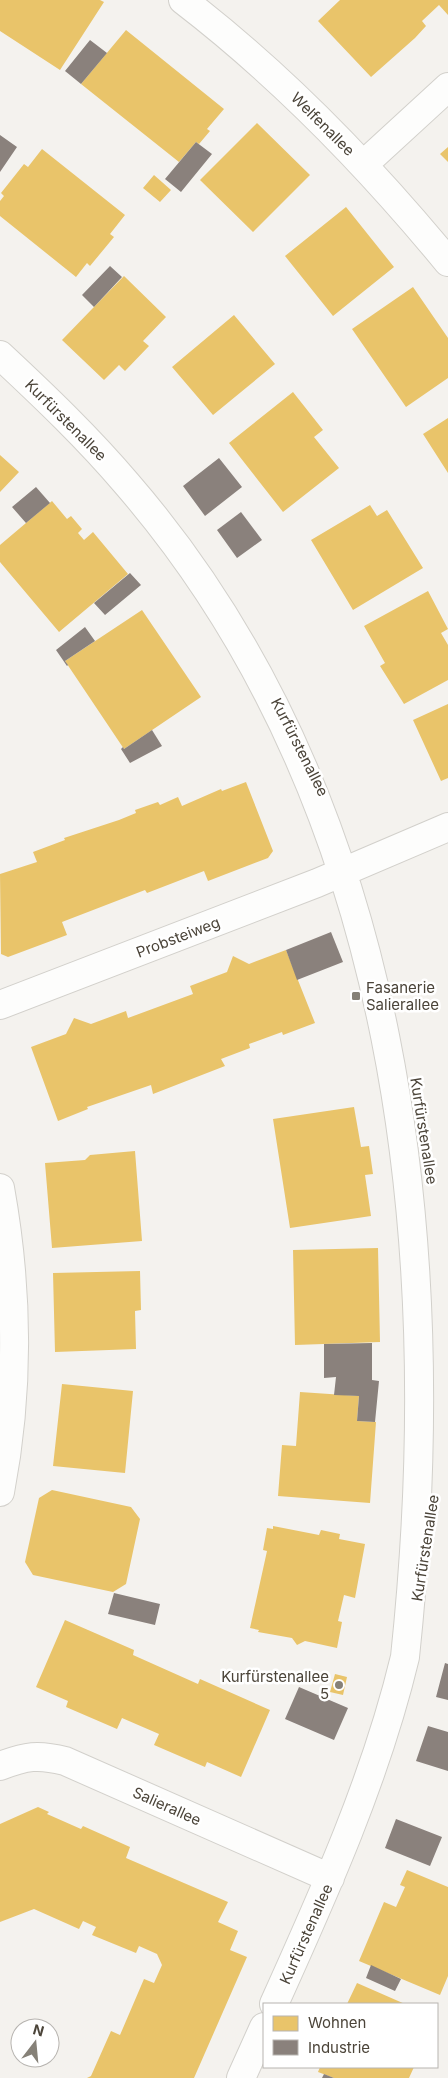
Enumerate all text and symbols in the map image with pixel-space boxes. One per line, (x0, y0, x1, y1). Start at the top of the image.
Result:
street label: Welfenallee (287, 88, 359, 160)
street label: Kurfürstenallee (21, 375, 111, 465)
street label: Kurfürstenallee (267, 695, 333, 799)
street label: Probsteiweg (133, 912, 223, 962)
place label: Fasanerie Salierallee (366, 978, 439, 1014)
marker: Fasanerie Salierallee (350, 990, 362, 1002)
street label: Kurfürstenallee (406, 1076, 442, 1186)
street label: Kurfürstenallee (407, 1493, 443, 1603)
place label: Kurfürstenallee 5 (221, 1667, 329, 1703)
marker: Kurfürstenallee 5 (333, 1679, 345, 1691)
street label: Salierallee (130, 1782, 204, 1830)
street label: Kurfürstenallee (275, 1881, 337, 1987)
legend (263, 2003, 438, 2068)
text: Wohnen (308, 2013, 366, 2032)
north arrow (10, 2018, 60, 2068)
text: N (31, 2020, 46, 2040)
text: Industrie (308, 2038, 370, 2057)

